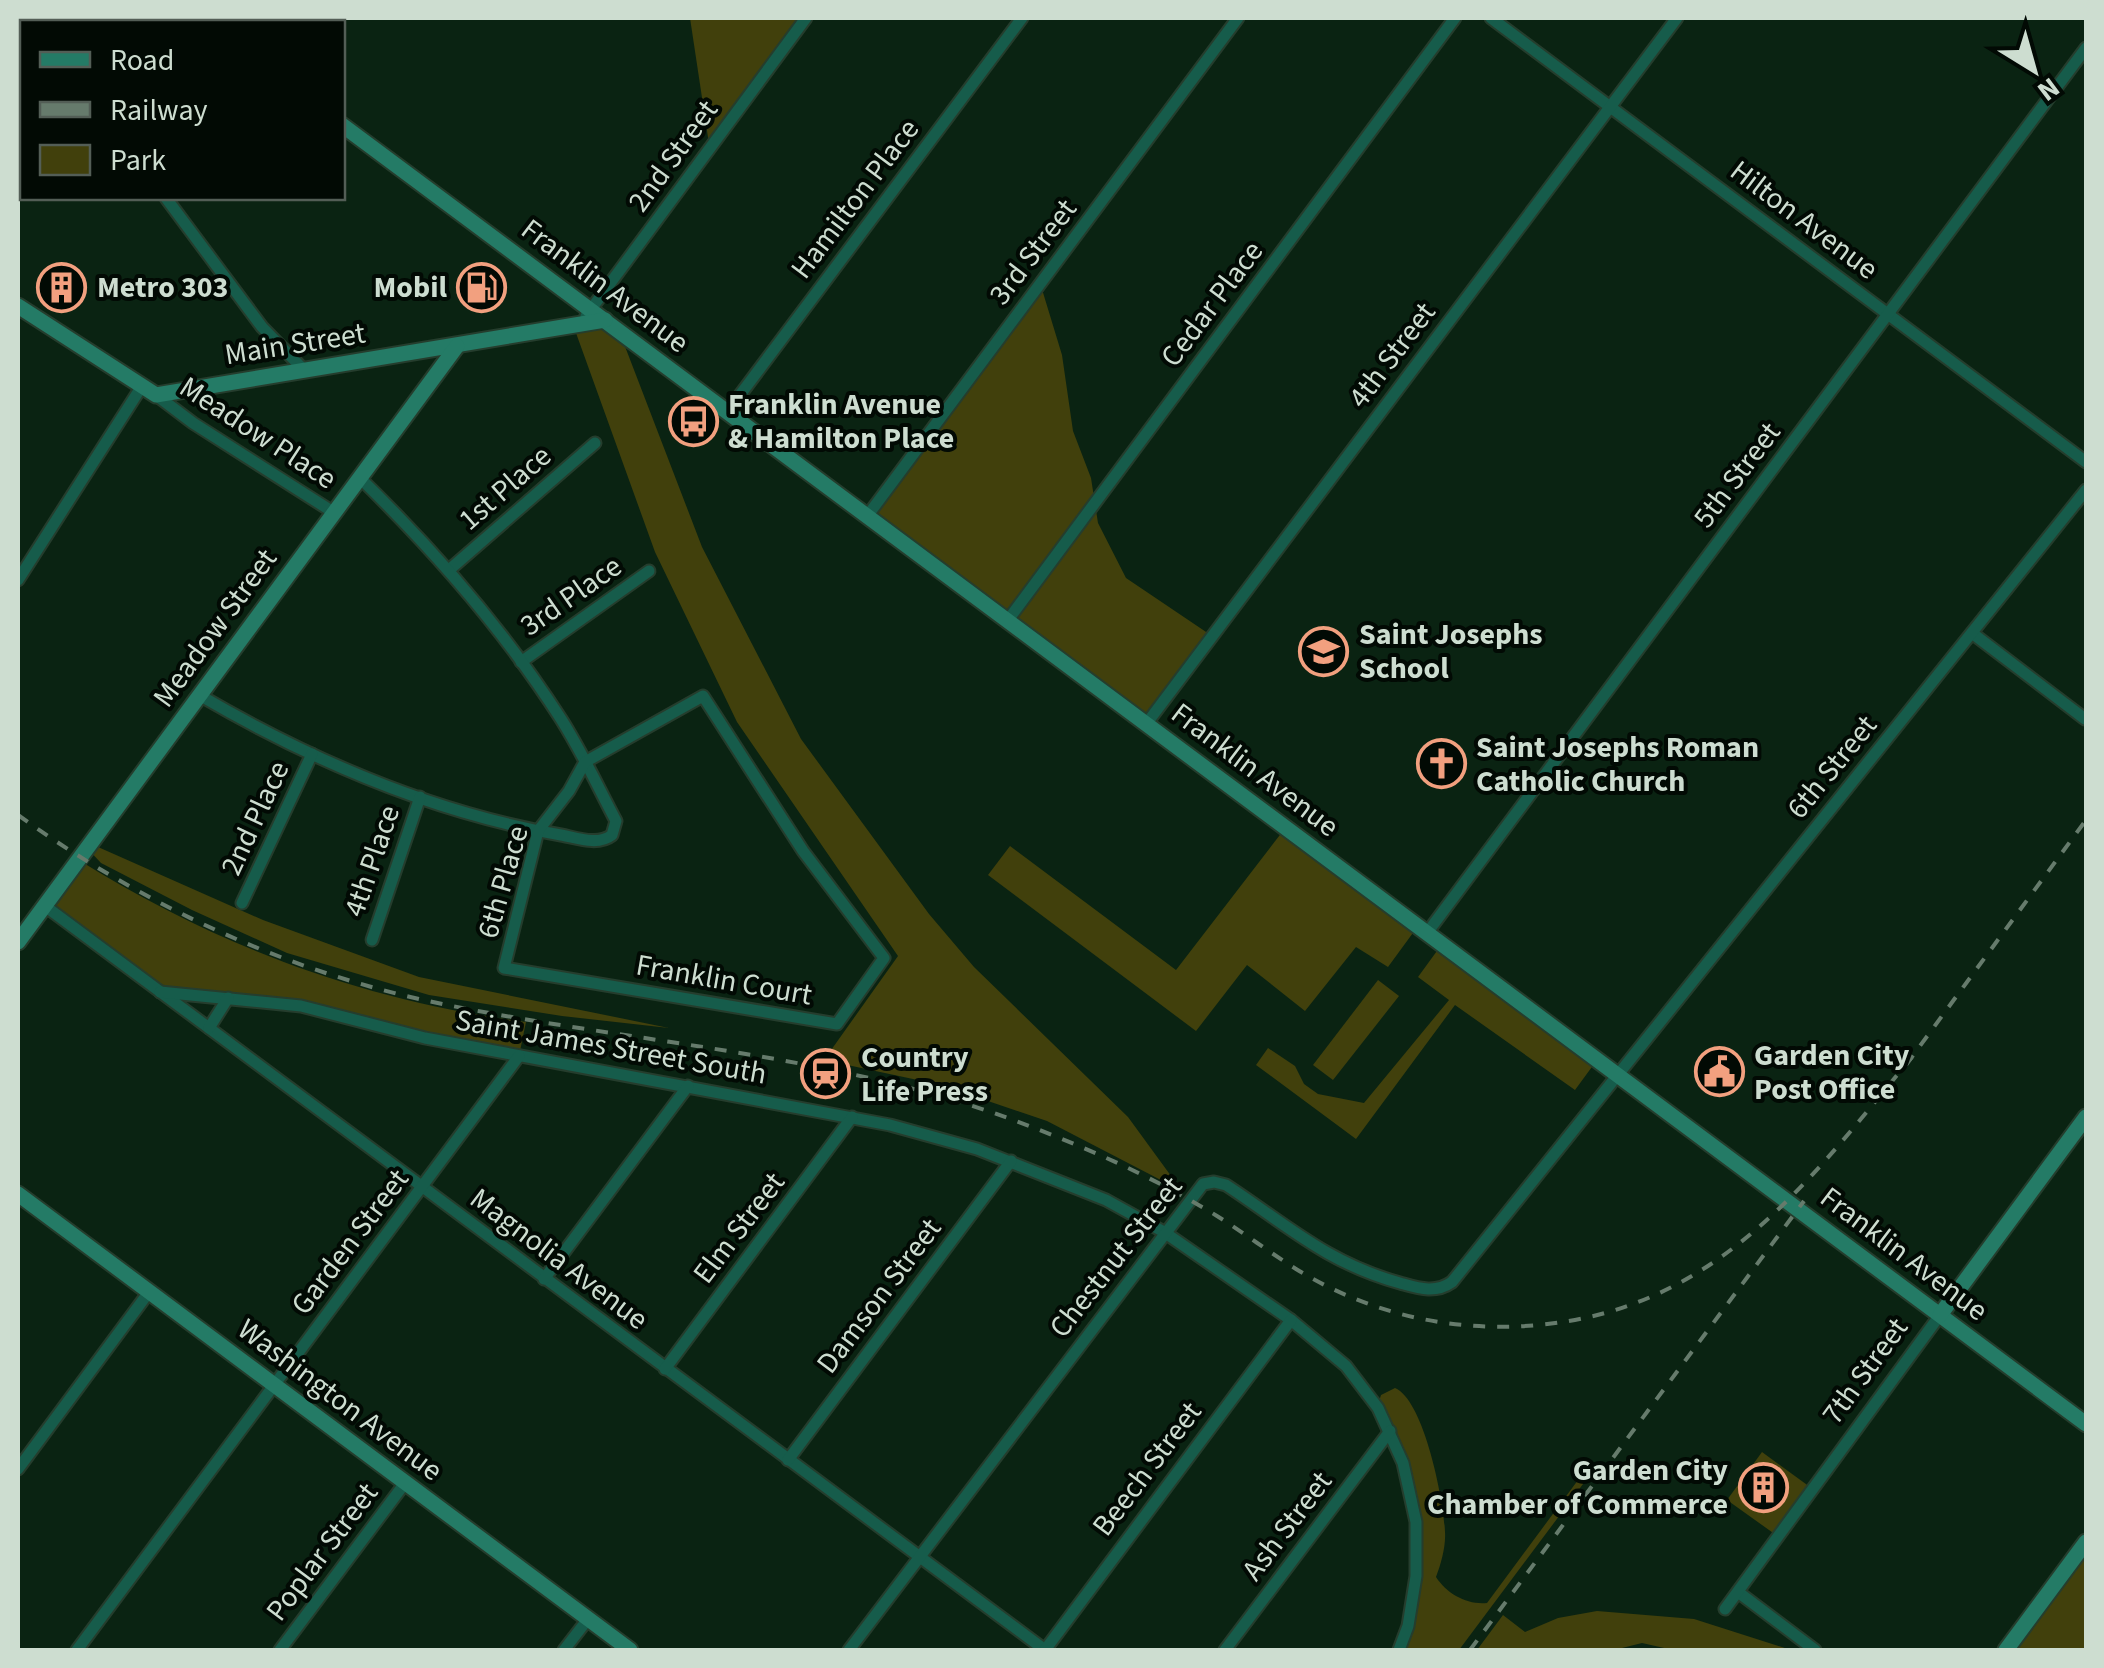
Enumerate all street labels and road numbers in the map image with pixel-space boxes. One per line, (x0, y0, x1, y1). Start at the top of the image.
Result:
street label: 2nd Street (618, 91, 728, 221)
street label: Hamilton Place (780, 110, 930, 288)
street label: Hilton Avenue (1721, 150, 1887, 290)
street label: 3rd Street (979, 190, 1087, 314)
street label: Franklin Avenue (512, 209, 698, 363)
street label: Cedar Place (1150, 232, 1274, 376)
street label: 4th Street (1338, 293, 1446, 417)
street label: Main Street (222, 312, 368, 376)
street label: Meadow Place (171, 366, 345, 500)
street label: 5th Street (1683, 413, 1791, 537)
street label: 1st Place (449, 435, 561, 541)
street label: Meadow Street (143, 540, 287, 716)
street label: 3rd Place (511, 545, 631, 647)
street label: Franklin Avenue (1162, 693, 1348, 847)
street label: 6th Street (1777, 706, 1887, 828)
street label: 2nd Place (210, 754, 300, 882)
street label: 4th Place (333, 800, 411, 922)
street label: 6th Place (466, 821, 540, 943)
street label: Franklin Court (633, 943, 815, 1017)
street label: Saint James Street South (452, 998, 770, 1096)
street label: Garden Street (281, 1160, 419, 1324)
street label: Elm Street (683, 1163, 795, 1293)
street label: Chestnut Street (1039, 1167, 1193, 1347)
street label: Franklin Avenue (1811, 1177, 1997, 1331)
street label: Magnolia Avenue (461, 1178, 657, 1340)
street label: Damson Street (806, 1209, 952, 1383)
street label: Washington Avenue (228, 1309, 452, 1491)
street label: 7th Street (1812, 1309, 1918, 1433)
street label: Beech Street (1082, 1393, 1212, 1545)
street label: Ash Street (1232, 1462, 1342, 1590)
street label: Poplar Street (256, 1474, 388, 1630)

